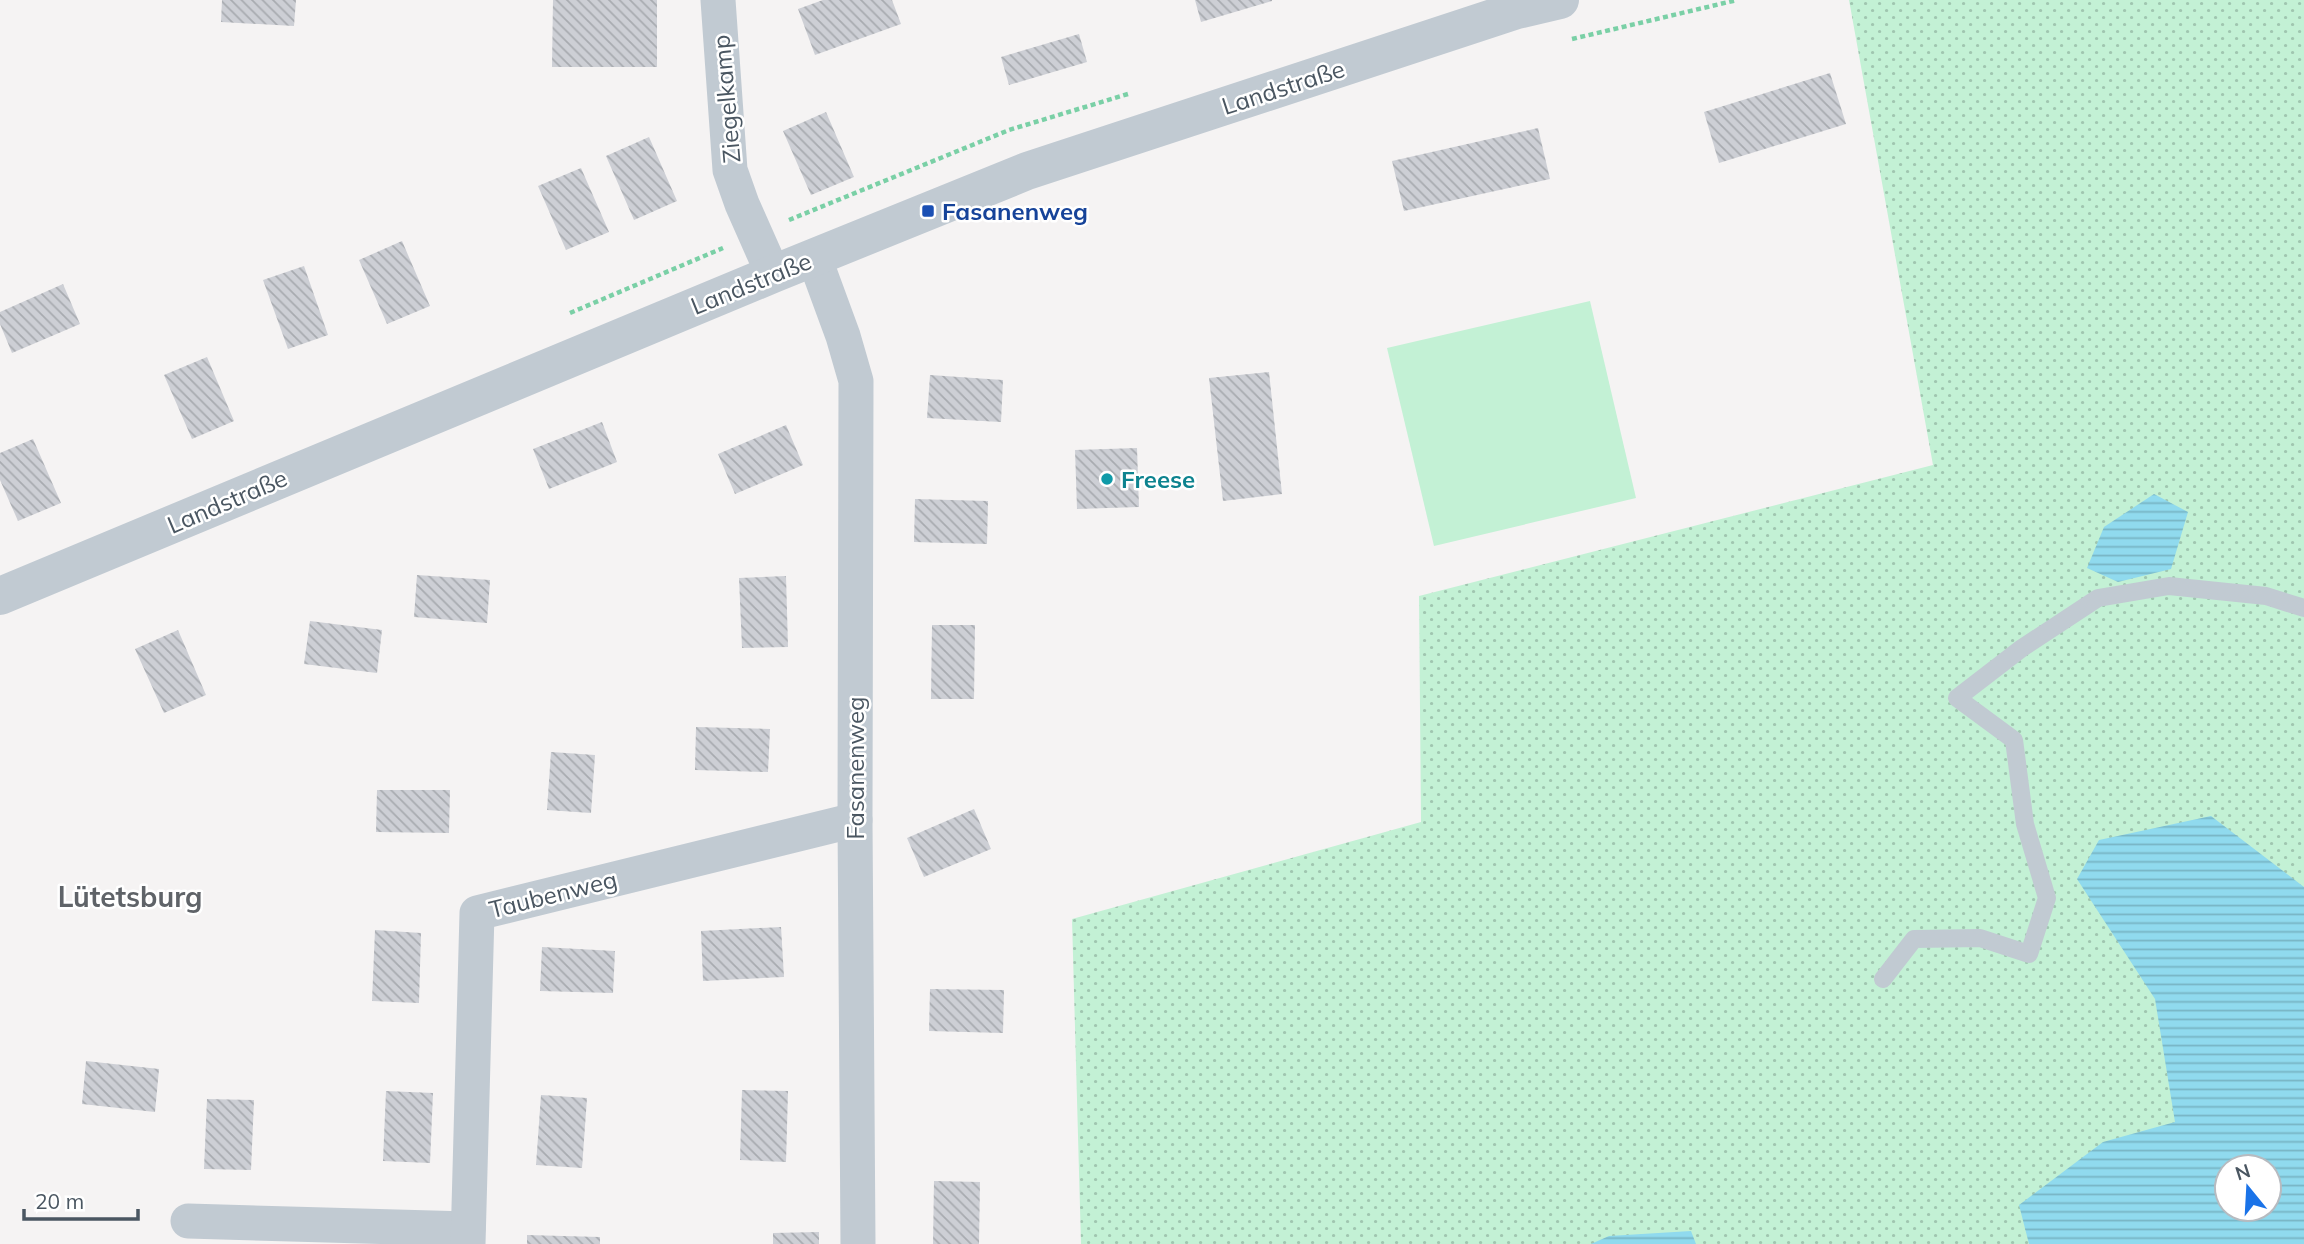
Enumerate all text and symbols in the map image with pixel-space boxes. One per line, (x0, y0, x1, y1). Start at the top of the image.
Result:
street label: Ziegelkamp (705, 34, 747, 164)
street label: Landstraße (1218, 53, 1348, 121)
place label: Fasanenweg (942, 196, 1088, 226)
marker: Fasanenweg (920, 203, 936, 219)
street label: Landstraße (686, 245, 816, 321)
street label: Landstraße (162, 462, 292, 540)
place label: Freese (1121, 464, 1195, 494)
marker: Freese (1099, 471, 1115, 487)
street label: Fasanenweg (840, 697, 870, 839)
street label: Taubenweg (486, 864, 620, 924)
district label: Lütetsburg (58, 879, 202, 914)
north arrow (2213, 1153, 2283, 1223)
text: N (2232, 1158, 2253, 1185)
scale bar (24, 1178, 138, 1222)
text: 20 m (35, 1188, 84, 1214)

